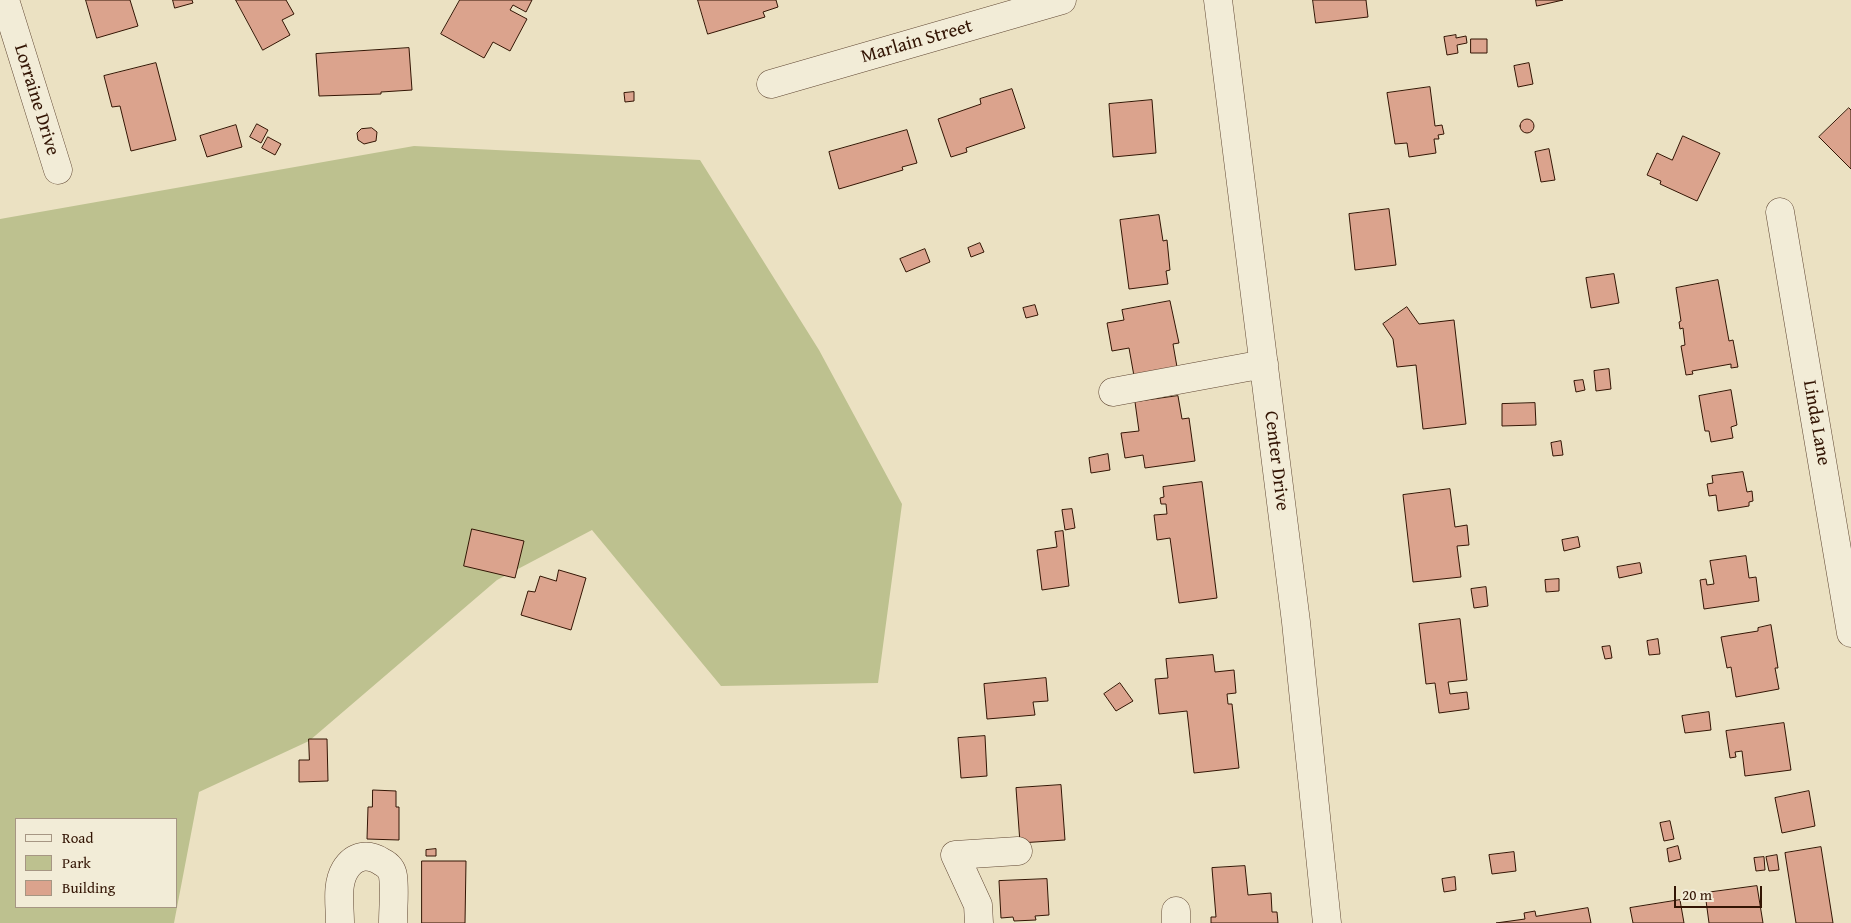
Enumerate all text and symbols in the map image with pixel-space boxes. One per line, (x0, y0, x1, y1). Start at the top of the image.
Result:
street label: Marlain Street (859, 15, 975, 69)
street label: Lorraine Drive (8, 42, 64, 158)
street label: Linda Lane (1797, 378, 1835, 468)
street label: Center Drive (1259, 410, 1293, 512)
legend (15, 818, 178, 908)
text: Road (62, 827, 93, 848)
text: Park (62, 852, 91, 873)
scale bar (1676, 876, 1764, 908)
text: Building (62, 877, 115, 898)
text: 20 m (1682, 884, 1712, 905)

